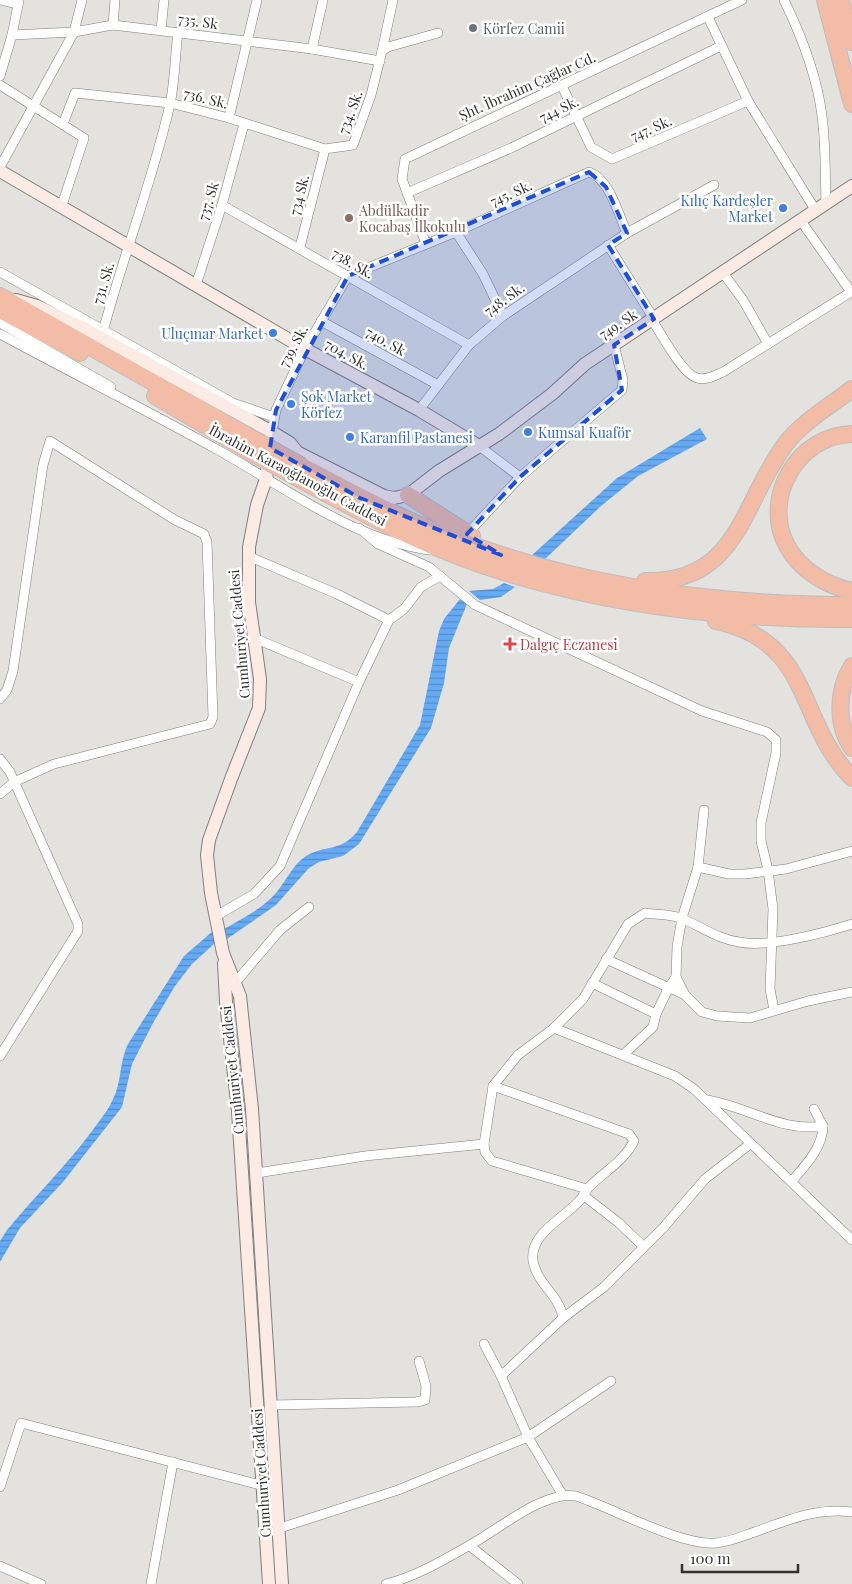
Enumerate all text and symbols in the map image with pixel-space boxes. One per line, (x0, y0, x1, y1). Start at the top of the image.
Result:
street label: 735. Sk (177, 9, 219, 33)
place label: Körfez Camii (483, 19, 565, 38)
marker: Körfez Camii (467, 22, 479, 34)
street label: Şht. İbrahim Çağlar Cd. (456, 47, 598, 125)
street label: 736. Sk. (182, 83, 230, 113)
street label: 734. Sk. (333, 88, 367, 136)
street label: 744 Sk. (536, 91, 582, 127)
street label: 747. Sk. (628, 111, 674, 145)
street label: 734 Sk. (285, 173, 313, 217)
street label: 745. Sk. (487, 175, 535, 211)
street label: 737. Sk (193, 179, 223, 223)
place label: Kılıç Kardeşler Market (681, 191, 774, 226)
place label: Abdülkadir Kocabaş İlkokulu (358, 201, 466, 236)
marker: Kılıç Kardeşler Market (777, 202, 789, 214)
marker: Abdülkadir Kocabaş İlkokulu (343, 212, 355, 224)
street label: 738. Sk. (329, 243, 377, 283)
street label: 731. Sk. (88, 260, 118, 306)
street label: 748. Sk. (480, 278, 528, 320)
street label: 749. Sk (595, 305, 641, 343)
street label: 739. Sk. (274, 322, 312, 370)
street label: 740. Sk (363, 322, 410, 360)
place label: Uluçınar Market (161, 324, 264, 343)
marker: Uluçınar Market (267, 327, 279, 339)
street label: 704. Sk. (322, 334, 372, 374)
place label: Şok Market Körfez (301, 387, 373, 422)
marker: Şok Market Körfez (285, 398, 297, 410)
street label: İbrahim Karaoğlanoğlu Caddesi (206, 420, 390, 530)
place label: Kumsal Kuaför (538, 423, 632, 442)
marker: Kumsal Kuaför (522, 426, 534, 438)
place label: Karanfil Pastanesi (360, 428, 473, 447)
marker: Karanfil Pastanesi (344, 431, 356, 443)
street label: Cumhuriyet Caddesi (224, 569, 254, 699)
place label: Dalgıç Eczanesi (520, 635, 618, 654)
marker: Dalgıç Eczanesi (504, 638, 516, 650)
street label: Cumhuriyet Caddesi (216, 1005, 248, 1135)
street label: Cumhuriyet Caddesi (247, 1408, 275, 1538)
scale bar (682, 1542, 798, 1574)
text: 100 m (690, 1548, 731, 1568)

